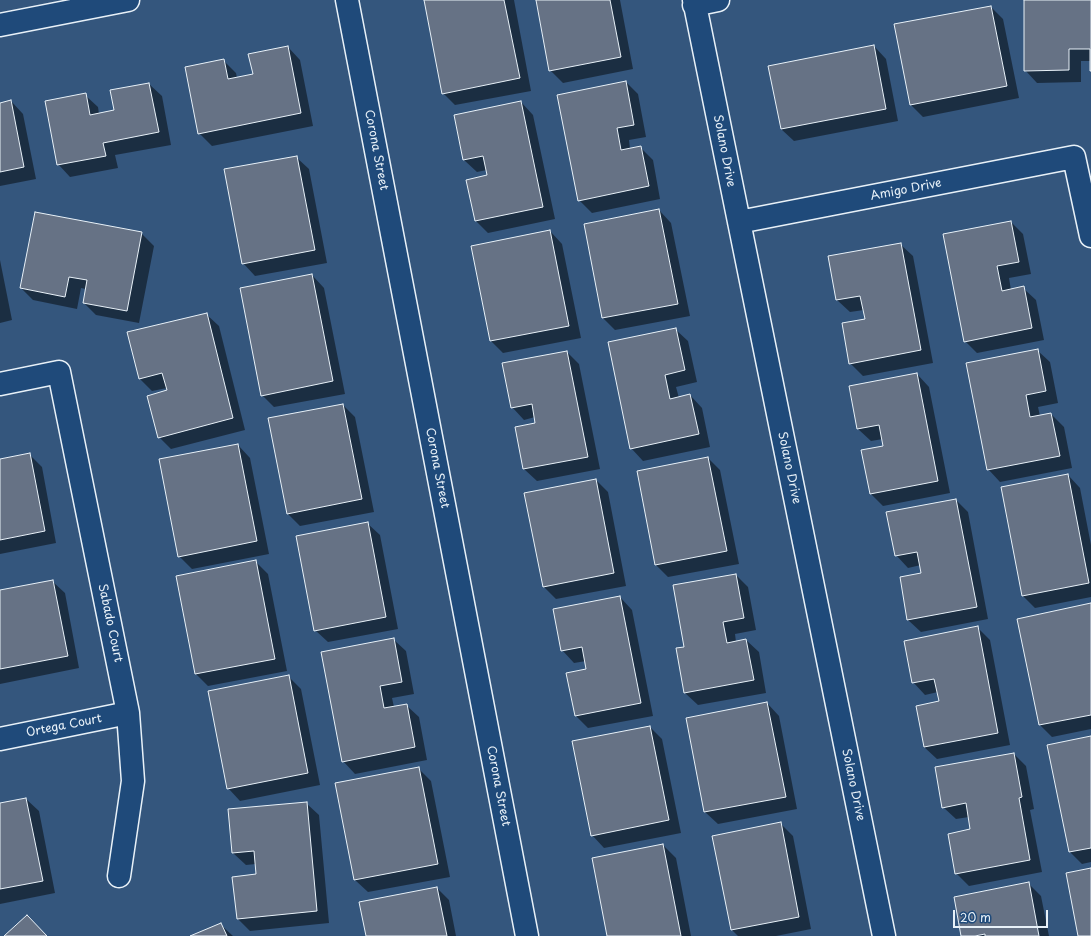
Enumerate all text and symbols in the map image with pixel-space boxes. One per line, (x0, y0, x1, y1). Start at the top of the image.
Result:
street label: Corona Street (361, 108, 391, 192)
street label: Solano Drive (710, 114, 738, 188)
street label: Amigo Drive (869, 176, 943, 204)
street label: Corona Street (422, 426, 452, 510)
street label: Solano Drive (774, 431, 804, 505)
street label: Sabado Court (95, 583, 125, 663)
street label: Ortega Court (25, 712, 103, 740)
street label: Corona Street (483, 744, 513, 828)
street label: Solano Drive (838, 748, 868, 822)
scale bar (955, 902, 1050, 928)
text: 20 m (960, 908, 991, 926)

